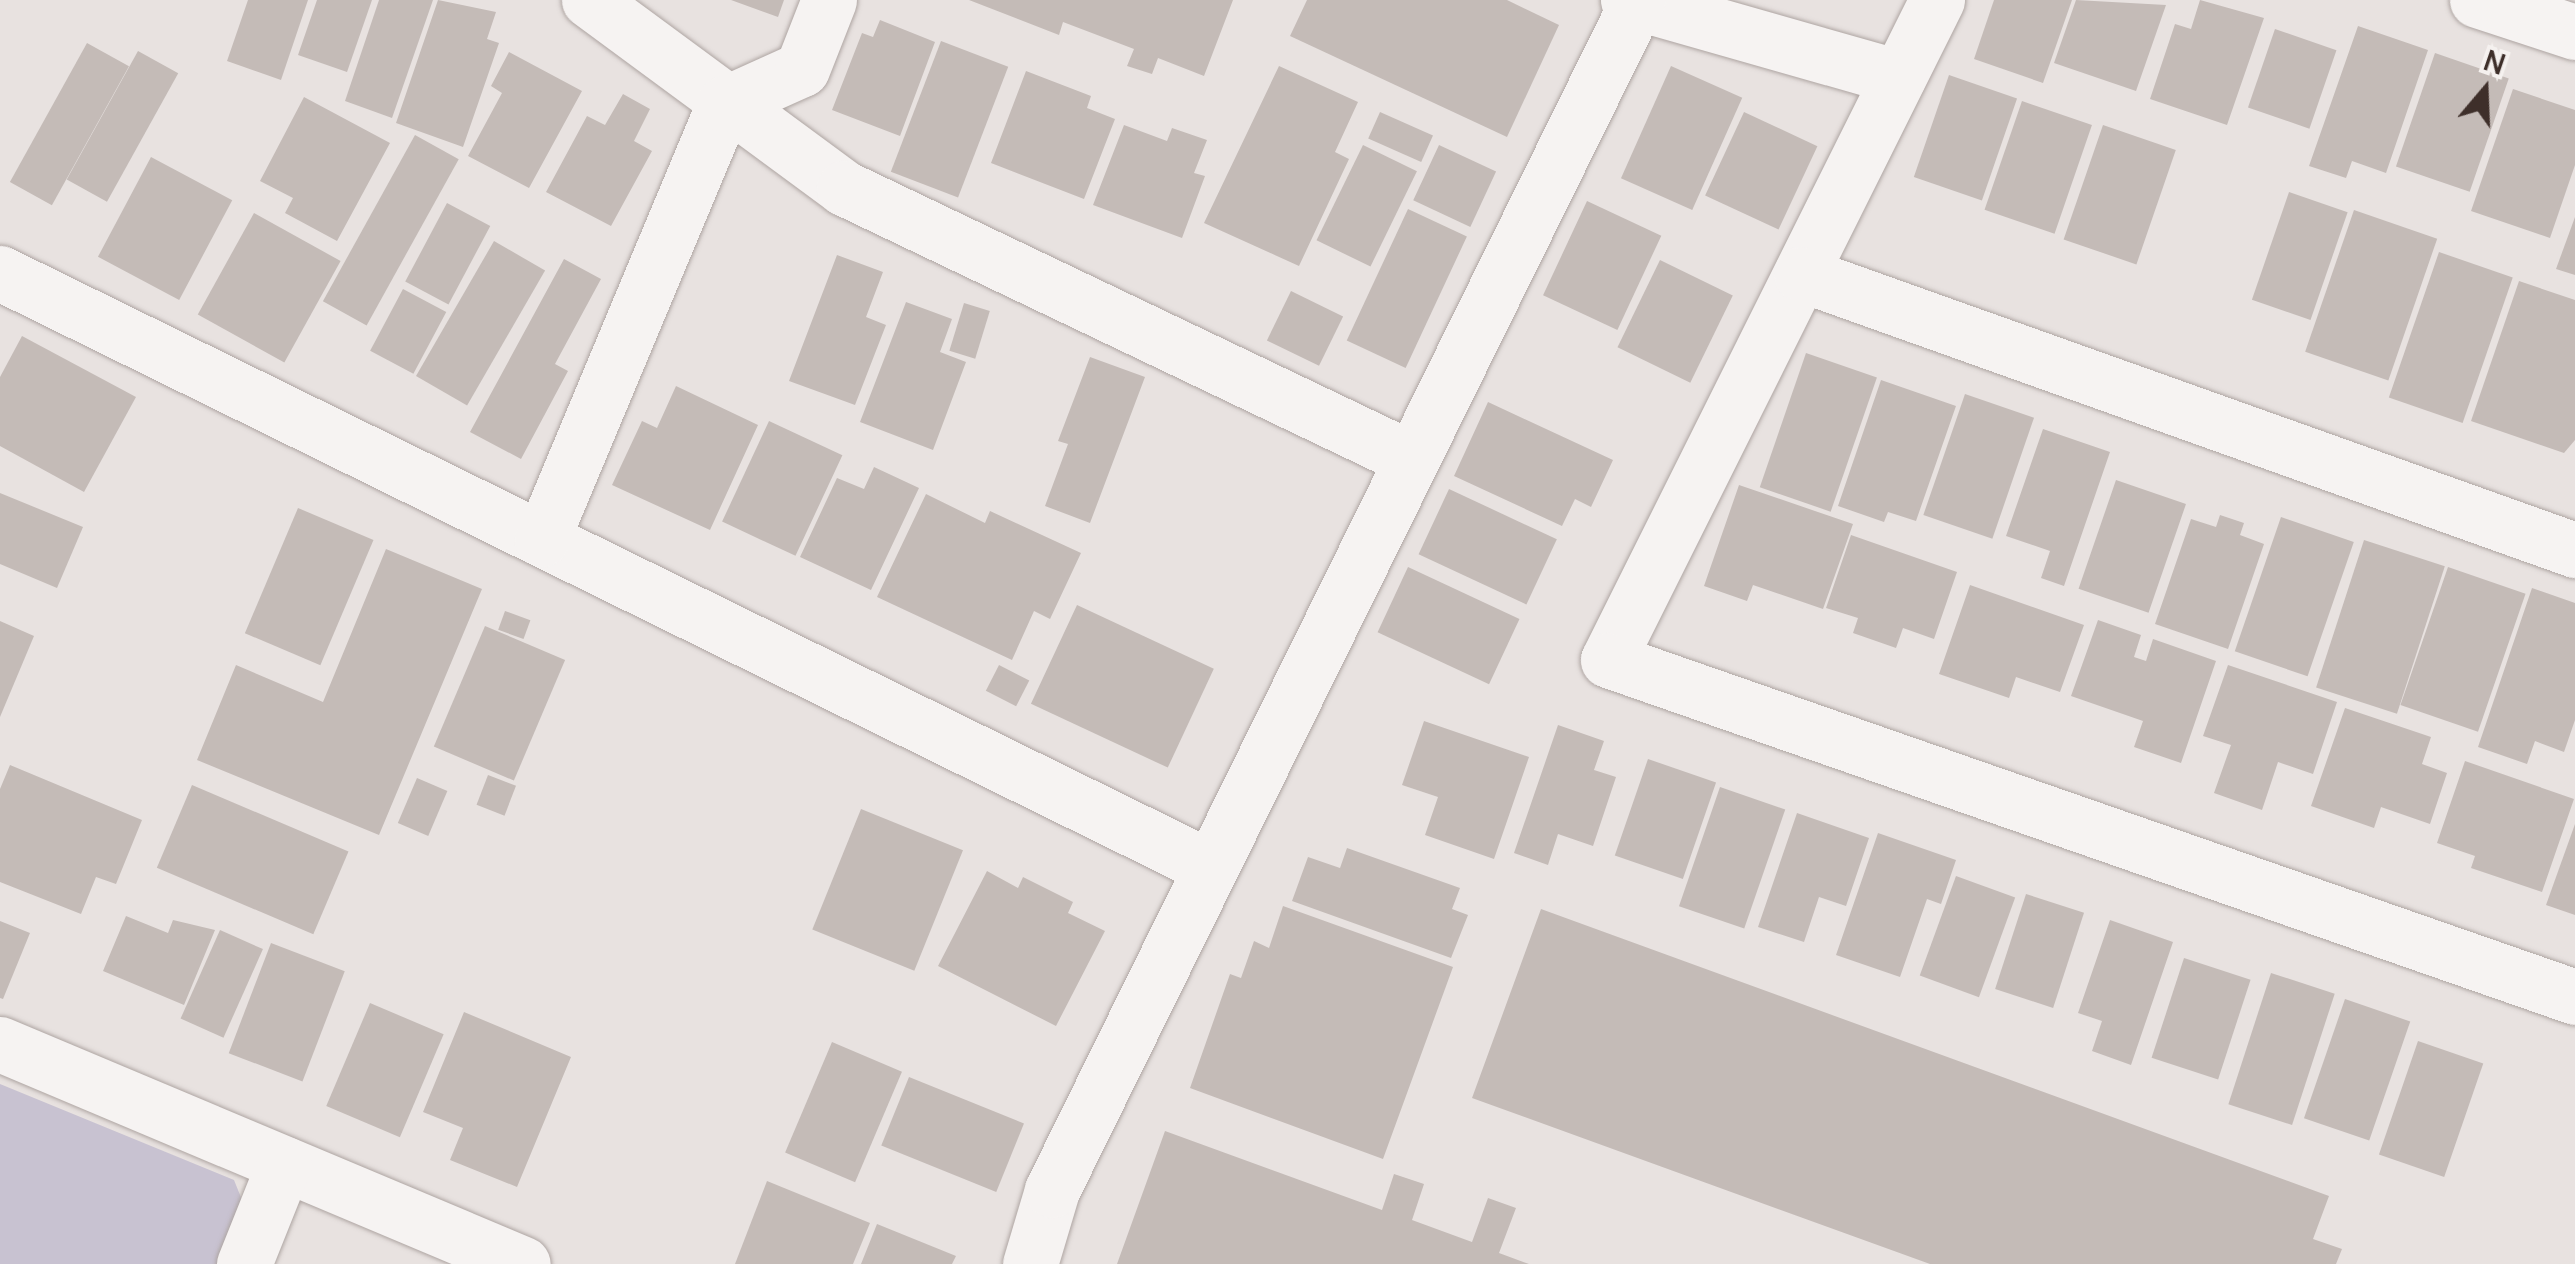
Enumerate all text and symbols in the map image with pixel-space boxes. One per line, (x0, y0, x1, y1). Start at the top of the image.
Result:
north arrow (2435, 40, 2535, 140)
text: N (2479, 40, 2510, 83)

